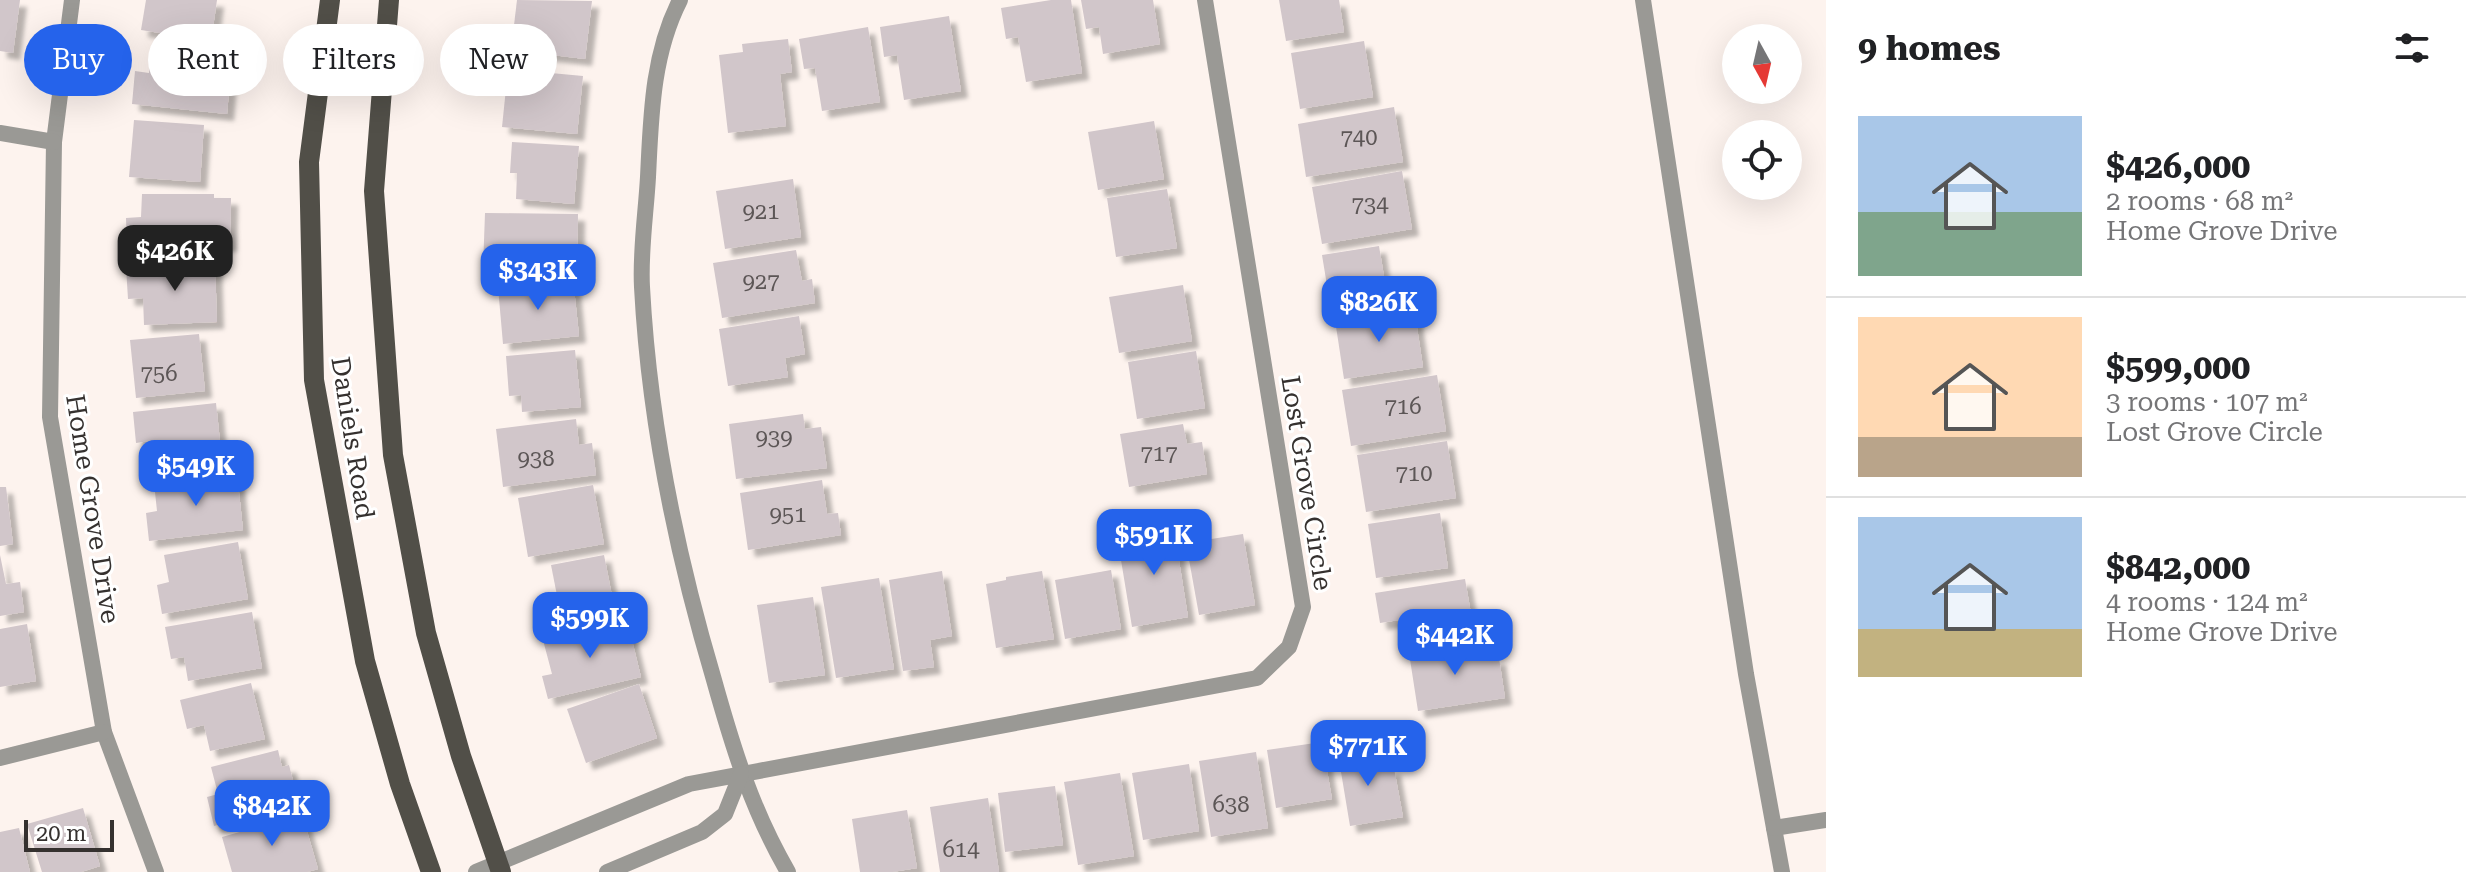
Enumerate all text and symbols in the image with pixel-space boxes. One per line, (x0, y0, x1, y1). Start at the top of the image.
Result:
chip: Buy (24, 24, 132, 96)
chip: Rent (148, 24, 267, 96)
chip: Filters (283, 24, 424, 96)
chip: New (440, 24, 557, 96)
north arrow (1722, 24, 1802, 104)
map controls (1722, 24, 1802, 200)
icon: filters (2390, 26, 2434, 70)
text: 9 homes (1858, 28, 2001, 68)
button: locate (1722, 120, 1802, 200)
house number: 740 (1341, 125, 1377, 150)
text: $426,000 (2106, 146, 2250, 186)
icon: home (1922, 148, 2018, 244)
text: 2 rooms · 68 m² (2106, 186, 2293, 216)
house number: 734 (1352, 192, 1389, 217)
house number: 921 (743, 199, 779, 224)
text: Home Grove Drive (2106, 216, 2337, 246)
pin: $426K (119, 225, 231, 293)
text: $426K (136, 236, 214, 266)
pin: $343K (482, 244, 594, 312)
text: $343K (499, 255, 577, 285)
house number: 927 (743, 269, 779, 294)
pin: $826K (1323, 276, 1435, 344)
text: $826K (1340, 287, 1418, 317)
text: $599,000 (2106, 347, 2250, 387)
icon: home (1922, 349, 2018, 445)
street label: Daniels Road (325, 355, 381, 522)
house number: 756 (141, 361, 177, 386)
street label: Lost Grove Circle (1275, 374, 1339, 592)
text: 3 rooms · 107 m² (2106, 387, 2308, 417)
street label: Home Grove Drive (60, 392, 126, 626)
house number: 716 (1385, 394, 1421, 419)
text: Lost Grove Circle (2106, 417, 2323, 447)
house number: 939 (756, 425, 792, 450)
pin: $549K (140, 440, 252, 508)
house number: 717 (1141, 441, 1177, 466)
house number: 938 (518, 446, 554, 471)
text: $549K (157, 451, 235, 481)
house number: 710 (1396, 461, 1432, 486)
house number: 951 (770, 502, 806, 527)
pin: $591K (1098, 509, 1210, 577)
text: $591K (1115, 520, 1193, 550)
text: $842,000 (2106, 547, 2250, 587)
icon: home (1922, 549, 2018, 645)
text: 4 rooms · 124 m² (2106, 587, 2308, 617)
pin: $599K (534, 592, 646, 660)
text: $599K (551, 603, 629, 633)
pin: $442K (1399, 609, 1511, 677)
text: Home Grove Drive (2106, 617, 2337, 647)
text: $442K (1416, 620, 1494, 650)
pin: $771K (1312, 720, 1424, 788)
text: $771K (1329, 731, 1407, 761)
pin: $842K (216, 780, 328, 848)
text: $842K (233, 791, 311, 821)
house number: 638 (1213, 792, 1249, 817)
scale bar (24, 816, 114, 852)
text: 20 m (36, 821, 86, 846)
house number: 614 (943, 837, 980, 862)

